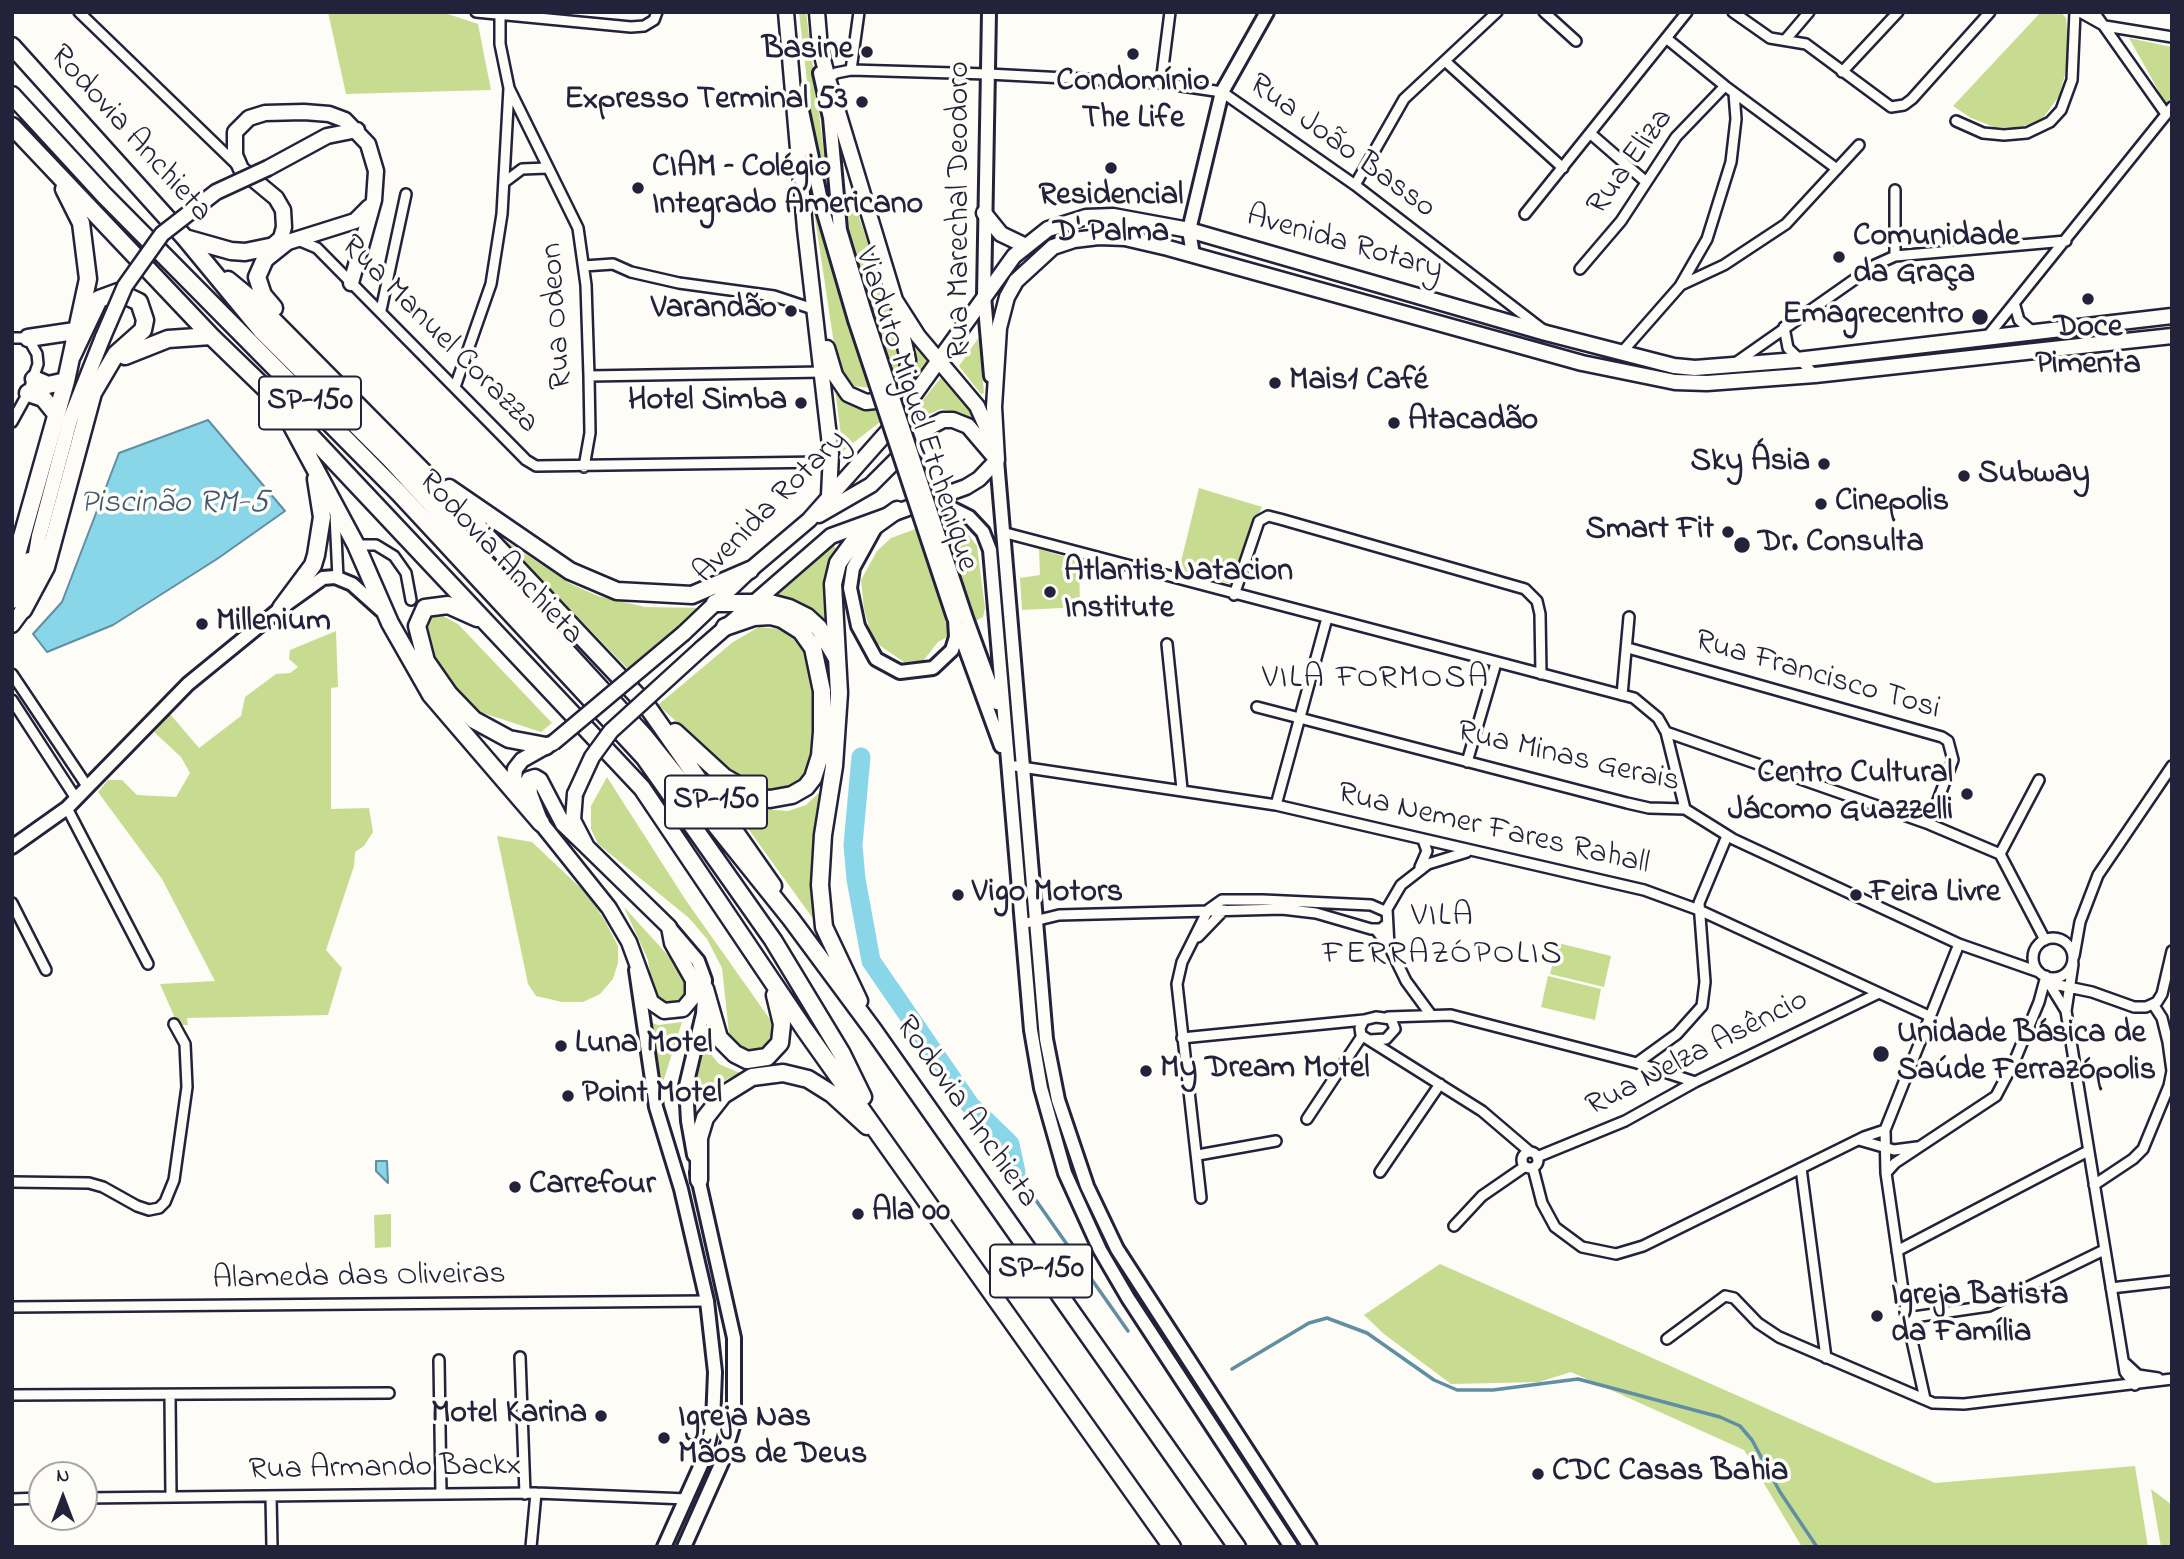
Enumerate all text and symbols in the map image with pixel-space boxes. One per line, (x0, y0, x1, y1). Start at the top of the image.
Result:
place label: Basine (762, 33, 853, 71)
street label: Rodovia Anchieta (39, 38, 219, 232)
marker: Basine (859, 44, 875, 60)
marker: Condomínio The Life (1125, 46, 1141, 62)
street label: Rua Marechal Deodoro (943, 61, 981, 359)
place label: Condomínio The Life (1056, 65, 1210, 140)
street label: Rua João Basso (1240, 67, 1442, 229)
place label: Expresso Terminal 53 (564, 83, 848, 121)
marker: Expresso Terminal 53 (854, 94, 870, 110)
street label: Rua Eliza (1580, 102, 1684, 224)
place label: CIAM – Colégio Integrado Americano (652, 151, 923, 226)
marker: Residencial D' Palma (1103, 160, 1119, 176)
place label: Residencial D' Palma (1039, 179, 1183, 254)
marker: CIAM – Colégio Integrado Americano (630, 180, 646, 196)
street label: Avenida Rotary (1242, 199, 1446, 291)
place label: Comunidade da Graça (1853, 220, 2019, 295)
street label: Rua Manuel Corazza (331, 229, 545, 443)
street label: Rua Odeon (535, 241, 583, 391)
street label: Viaduto Miguel Etchenique (844, 243, 984, 577)
marker: Comunidade da Graça (1831, 249, 1847, 265)
marker: Doce Pimenta (2080, 291, 2096, 307)
place label: Varandão (651, 292, 777, 330)
place label: Emagrecentro (1782, 298, 1964, 336)
marker: Varandão (783, 303, 799, 319)
marker: Emagrecentro (1970, 307, 1990, 327)
place label: Doce Pimenta (2035, 311, 2141, 386)
place label: Mais1 Café (1289, 364, 1428, 402)
marker: Mais1 Café (1267, 375, 1283, 391)
road number: SP-150 (259, 376, 361, 430)
place label: Hotel Simba (628, 384, 787, 422)
marker: Hotel Simba (793, 395, 809, 411)
place label: Atacadão (1408, 404, 1538, 442)
marker: Atacadão (1386, 415, 1402, 431)
street label: Avenida Rotary (687, 423, 857, 593)
place label: Sky Ásia (1691, 445, 1810, 483)
marker: Sky Ásia (1816, 456, 1832, 472)
place label: Subway (1978, 457, 2090, 495)
street label: Rodovia Anchieta (408, 463, 590, 655)
marker: Subway (1956, 468, 1972, 484)
place label: Cinepolis (1835, 485, 1949, 523)
water label: Piscinão RM-5 (80, 486, 268, 526)
marker: Cinepolis (1813, 496, 1829, 512)
place label: Smart Fit (1585, 513, 1714, 551)
marker: Smart Fit (1720, 524, 1736, 540)
place label: Dr. Consulta (1758, 526, 1924, 564)
marker: Dr. Consulta (1732, 535, 1752, 555)
place label: Atlantis Natacion Institute (1064, 555, 1293, 630)
marker: Atlantis Natacion Institute (1042, 584, 1058, 600)
place label: Millenium (216, 605, 331, 643)
marker: Millenium (194, 616, 210, 632)
street label: Rua Francisco Tosi (1690, 624, 1944, 730)
district label: VILA FORMOSA (1264, 661, 1488, 701)
street label: Rua Minas Gerais (1453, 715, 1683, 803)
place label: Centro Cultural Jácomo Guazzelli (1728, 757, 1953, 832)
road number: SP-150 (665, 776, 767, 828)
street label: Rua Nemer Fares Rahall (1333, 776, 1653, 886)
marker: Centro Cultural Jácomo Guazzelli (1959, 786, 1975, 802)
place label: Vigo Motors (972, 876, 1123, 914)
place label: Feira Livre (1870, 876, 2000, 914)
marker: Vigo Motors (950, 887, 966, 903)
marker: Feira Livre (1848, 887, 1864, 903)
district label: VILA FERRAZÓPOLIS (1324, 899, 1562, 977)
street label: Rua Nelza Asêncio (1581, 983, 1815, 1127)
street label: Rodovia Anchieta (885, 1010, 1045, 1216)
place label: Unidade Básica de Saúde Ferrazópolis (1897, 1017, 2156, 1092)
place label: Luna Motel (575, 1027, 713, 1065)
marker: Luna Motel (553, 1038, 569, 1054)
marker: Unidade Básica de Saúde Ferrazópolis (1871, 1044, 1891, 1064)
place label: My Dream Motel (1160, 1052, 1370, 1090)
marker: My Dream Motel (1138, 1063, 1154, 1079)
place label: Point Motel (582, 1077, 722, 1115)
marker: Point Motel (560, 1088, 576, 1104)
place label: Carrefour (529, 1168, 656, 1206)
marker: Carrefour (507, 1179, 523, 1195)
place label: Ala 00 (872, 1195, 950, 1233)
marker: Ala 00 (850, 1206, 866, 1222)
road number: SP-150 (990, 1245, 1092, 1298)
street label: Alameda das Oliveiras (212, 1257, 506, 1301)
place label: Igreja Batista da Família (1891, 1279, 2069, 1354)
marker: Igreja Batista da Família (1869, 1308, 1885, 1324)
place label: Motel Karina (431, 1397, 587, 1435)
place label: Igreja Nas Mãos de Deus (678, 1401, 867, 1476)
marker: Motel Karina (593, 1408, 609, 1424)
marker: Igreja Nas Mãos de Deus (656, 1430, 672, 1446)
street label: Rua Armando Backx (248, 1448, 522, 1492)
place label: CDC Casas Bahia (1552, 1455, 1788, 1493)
north arrow (28, 1461, 98, 1531)
text: N (57, 1463, 69, 1490)
marker: CDC Casas Bahia (1530, 1466, 1546, 1482)

